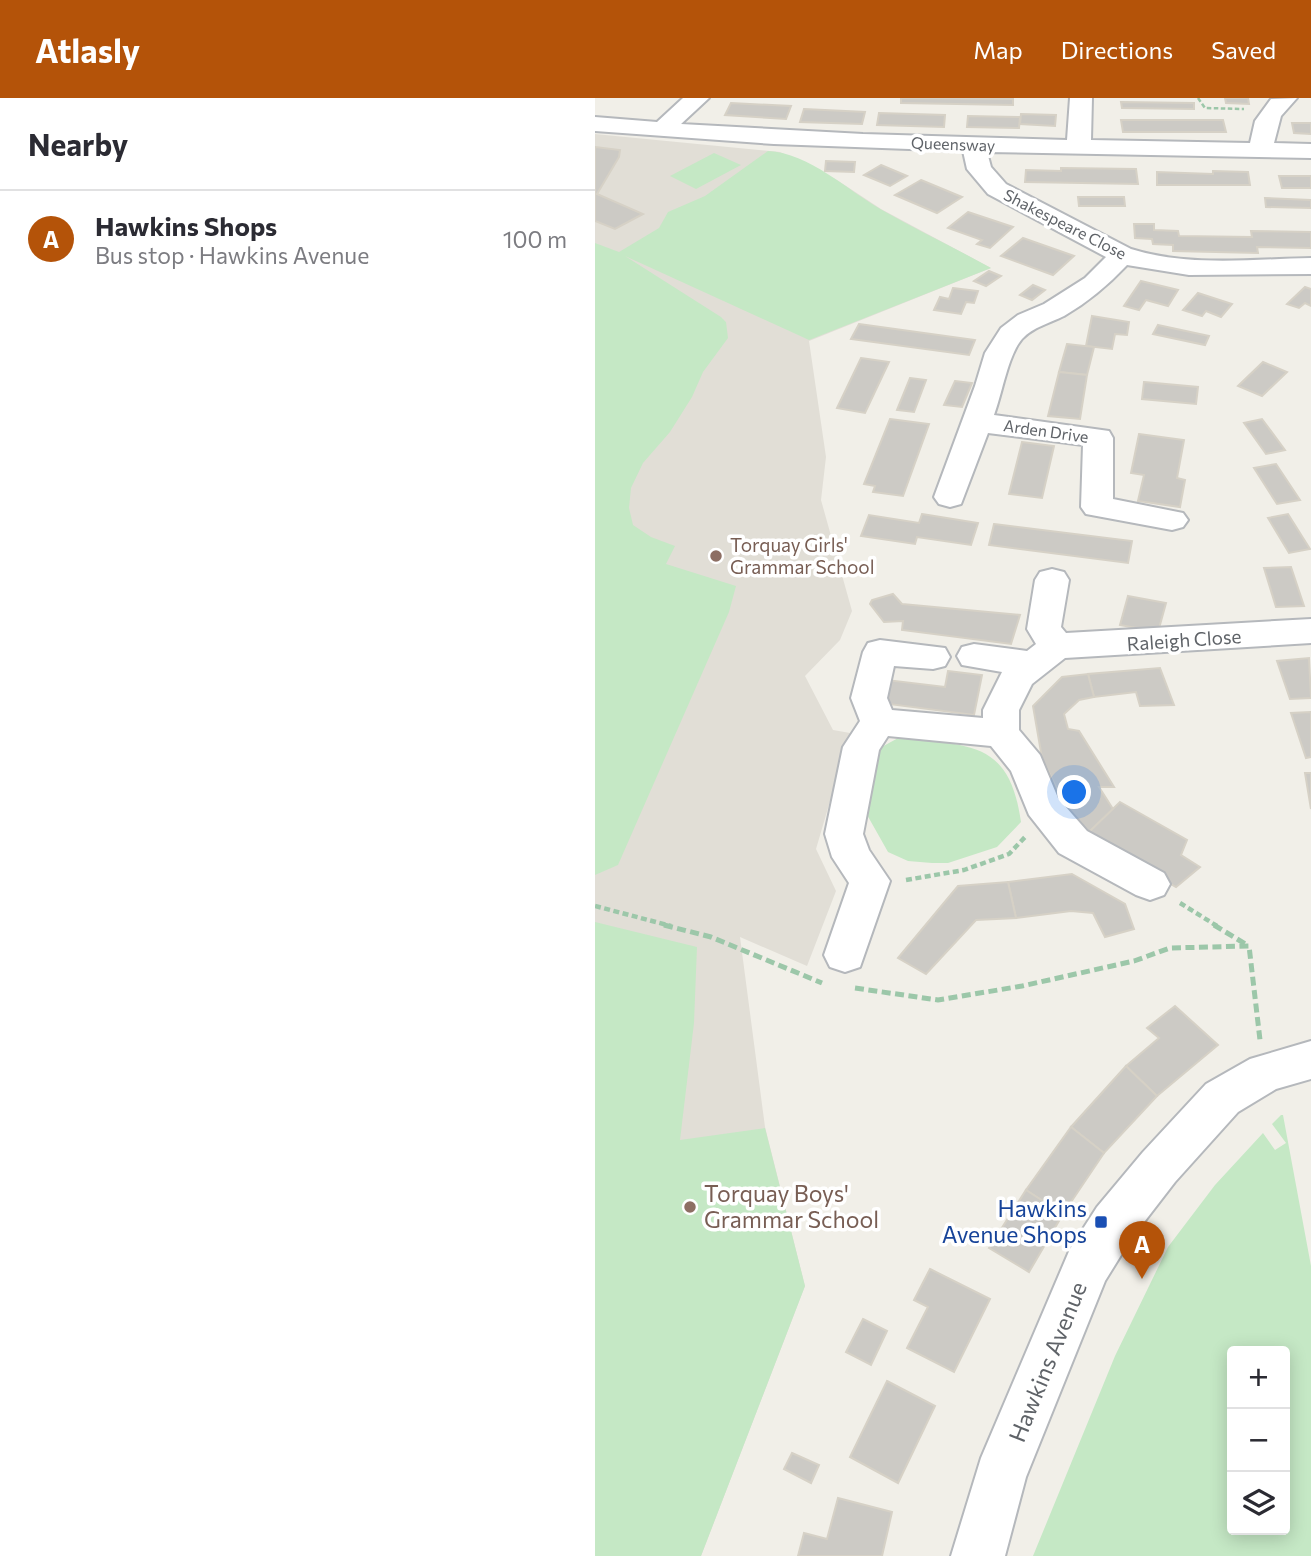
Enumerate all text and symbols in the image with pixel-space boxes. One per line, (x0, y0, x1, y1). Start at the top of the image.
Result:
text: Atlasly (35, 29, 140, 70)
text: Map (973, 35, 1023, 64)
text: Directions (1061, 35, 1173, 64)
text: Saved (1211, 35, 1276, 64)
text: Nearby (28, 125, 128, 162)
street label: Queensway (911, 133, 995, 154)
street label: Shakespeare Close (1001, 184, 1130, 263)
text: Hawkins Shops (95, 210, 277, 241)
text: A (43, 225, 59, 253)
text: 100 m (503, 225, 567, 253)
text: Bus stop · Hawkins Avenue (95, 241, 369, 269)
street label: Arden Drive (1002, 415, 1090, 446)
place label: Torquay Girls' Grammar School (730, 533, 875, 578)
marker: Torquay Girls' Grammar School (708, 548, 724, 564)
street label: Raleigh Close (1126, 624, 1242, 655)
your location (1057, 775, 1091, 809)
place label: Torquay Boys' Grammar School (704, 1179, 879, 1233)
place label: Hawkins Avenue Shops (942, 1194, 1087, 1248)
marker: Torquay Boys' Grammar School (682, 1199, 698, 1215)
marker: Hawkins Avenue Shops (1093, 1214, 1109, 1230)
pin: A (1119, 1221, 1165, 1279)
street label: Hawkins Avenue (1002, 1277, 1092, 1446)
map controls (1227, 1346, 1290, 1535)
button: + (1227, 1346, 1290, 1409)
button: − (1227, 1409, 1290, 1472)
button: layers (1227, 1472, 1290, 1535)

